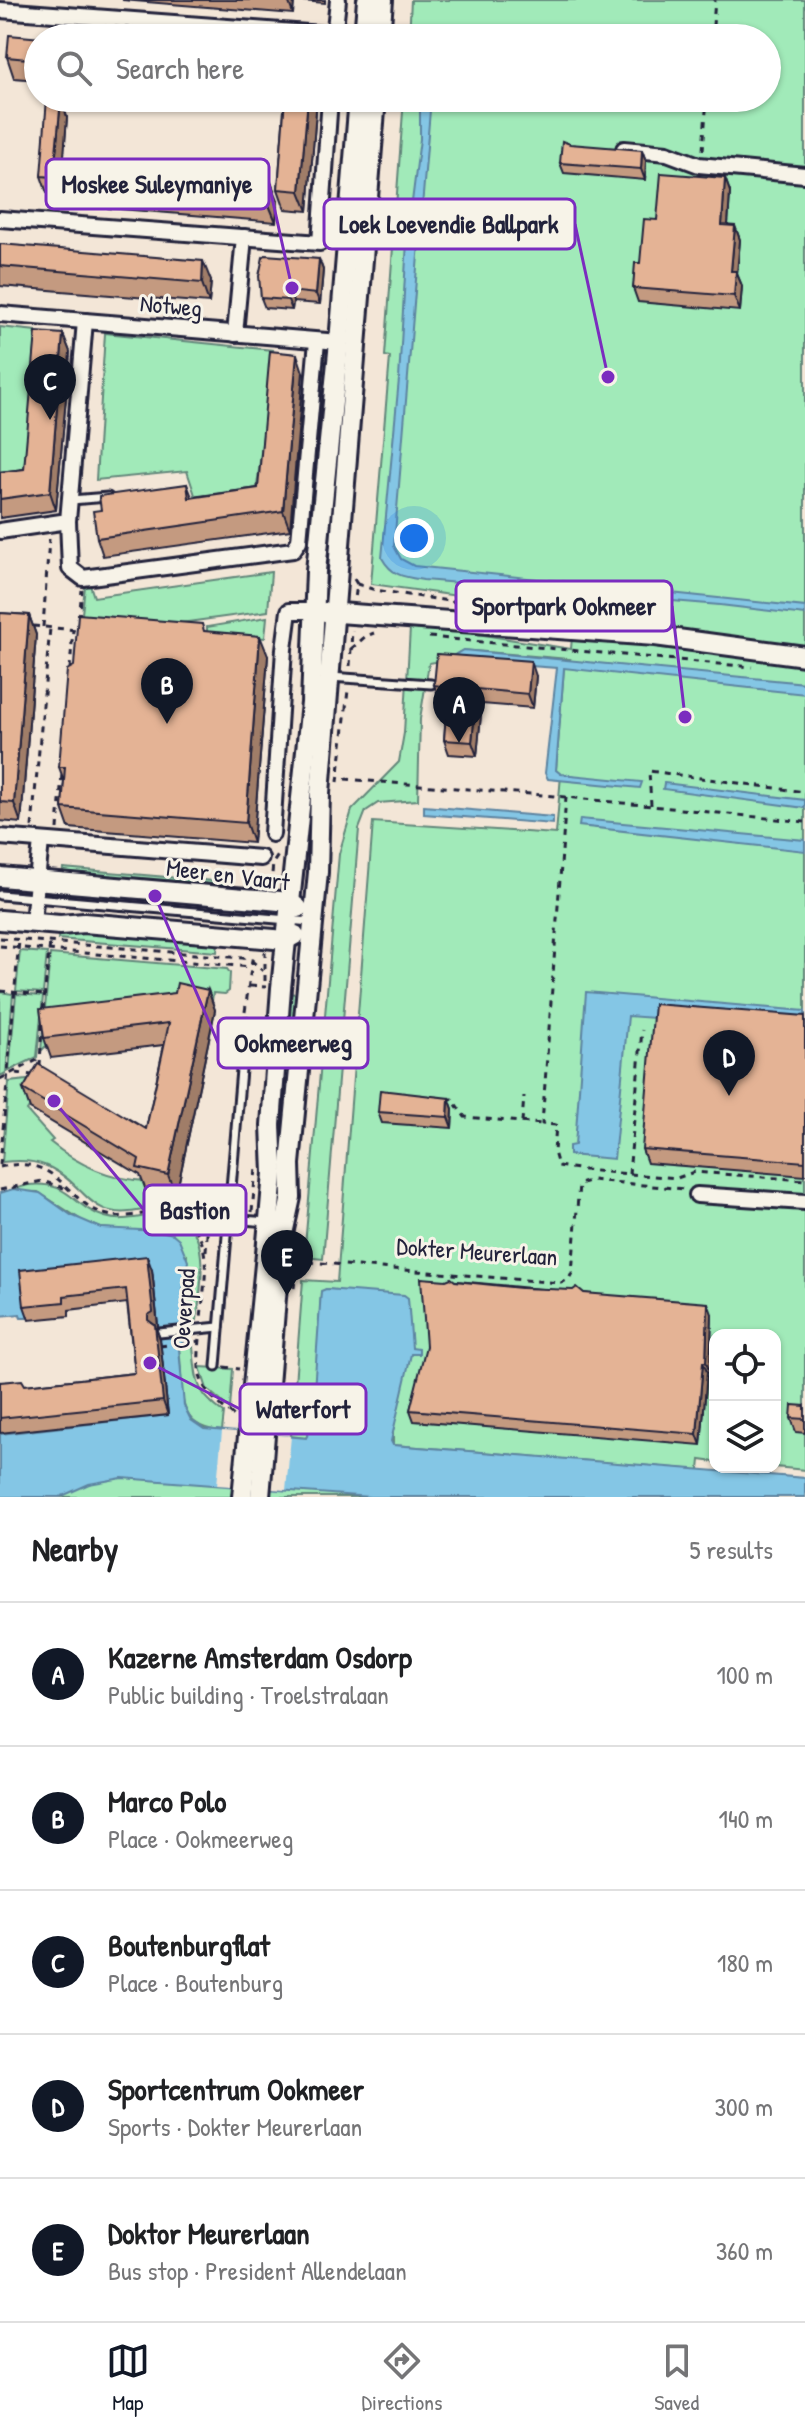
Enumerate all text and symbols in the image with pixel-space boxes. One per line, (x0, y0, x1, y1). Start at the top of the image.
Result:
search box (24, 24, 781, 112)
icon: search (52, 46, 96, 90)
text: Search here (116, 48, 244, 88)
callout: Moskee Suleymaniye (46, 159, 269, 209)
text: Moskee Suleymaniye (62, 166, 253, 202)
callout: Loek Loevendie Ballpark (324, 199, 575, 249)
text: Loek Loevendie Ballpark (339, 206, 559, 242)
street label: Notweg (139, 286, 203, 324)
pin: C (24, 354, 76, 420)
your location (394, 518, 434, 558)
callout: Sportpark Ookmeer (456, 581, 672, 631)
text: Sportpark Ookmeer (472, 588, 657, 624)
pin: B (141, 658, 193, 724)
pin: A (433, 677, 485, 743)
street label: Meer en Vaart (165, 851, 292, 898)
callout: Ookmeerweg (218, 1018, 368, 1068)
text: Ookmeerweg (234, 1025, 352, 1061)
pin: D (703, 1030, 755, 1096)
callout: Bastion (144, 1185, 246, 1235)
text: Bastion (160, 1192, 230, 1227)
street label: Dokter Meurerlaan (396, 1229, 559, 1273)
pin: E (261, 1230, 313, 1296)
street label: Oeverpad (164, 1268, 202, 1350)
map controls (709, 1329, 781, 1473)
button: locate (709, 1329, 781, 1401)
callout: Waterfort (240, 1384, 366, 1434)
text: Waterfort (256, 1391, 351, 1426)
button: layers (709, 1401, 781, 1473)
text: Nearby (32, 1526, 118, 1572)
text: 5 results (689, 1532, 773, 1567)
text: Kazerne Amsterdam Osdorp (108, 1637, 412, 1677)
text: A (52, 1657, 64, 1692)
text: 100 m (717, 1657, 773, 1692)
text: Public building · Troelstralaan (108, 1677, 389, 1712)
text: Marco Polo (108, 1781, 226, 1821)
text: B (51, 1801, 65, 1836)
text: 140 m (719, 1801, 773, 1836)
text: Place · Ookmeerweg (108, 1821, 293, 1856)
text: Boutenburgflat (108, 1925, 270, 1965)
text: C (51, 1945, 65, 1980)
text: 180 m (717, 1945, 773, 1980)
text: Place · Boutenburg (108, 1965, 283, 2000)
text: Sportcentrum Ookmeer (108, 2069, 364, 2109)
text: D (52, 2089, 64, 2124)
text: 300 m (714, 2089, 773, 2124)
text: Sports · Dokter Meurerlaan (108, 2109, 362, 2144)
text: Doktor Meurerlaan (108, 2213, 310, 2253)
text: E (52, 2233, 64, 2268)
text: 360 m (716, 2233, 773, 2268)
text: Bus stop · President Allendelaan (108, 2253, 407, 2288)
tab: Map (106, 2339, 150, 2417)
tab: Directions (362, 2339, 443, 2417)
tab: Saved (654, 2339, 699, 2417)

